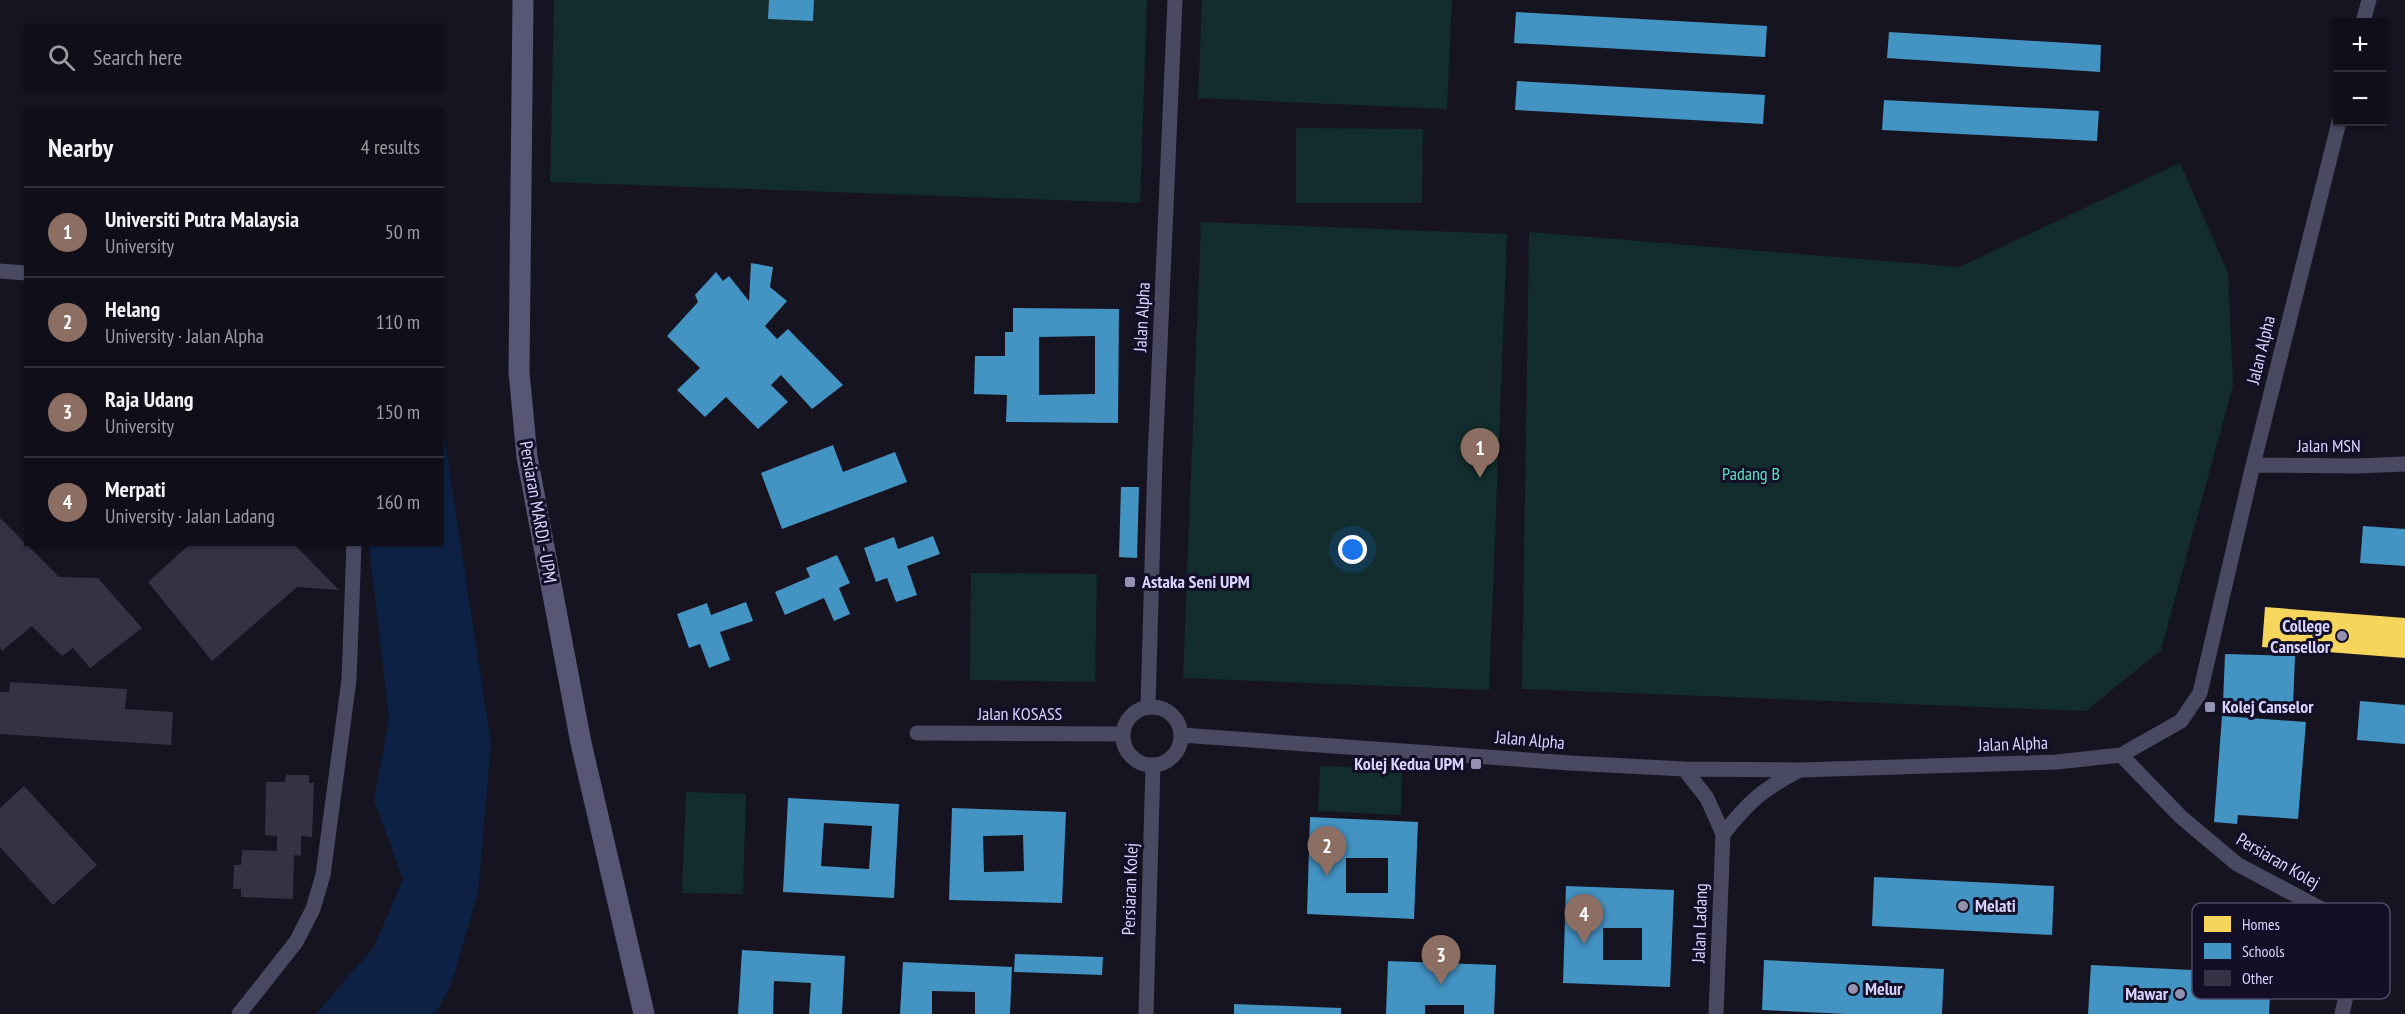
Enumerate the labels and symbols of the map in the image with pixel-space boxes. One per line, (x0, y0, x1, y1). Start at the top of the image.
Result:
street label: Jalan Alpha (1128, 282, 1155, 353)
street label: Jalan Alpha (2241, 313, 2280, 388)
pin: 1 (1460, 428, 1500, 478)
street label: Jalan MSN (2296, 434, 2361, 457)
street label: Persiaran MARDI - UPM (515, 439, 562, 585)
park label: Padang B (1722, 462, 1780, 485)
your location (1338, 535, 1367, 564)
place label: Astaka Seni UPM (1141, 570, 1250, 593)
marker: Astaka Seni UPM (1123, 575, 1137, 589)
place label: College Cansellor (2270, 614, 2331, 658)
marker: College Cansellor (2335, 629, 2349, 643)
place label: Kolej Canselor (2222, 695, 2314, 718)
marker: Kolej Canselor (2203, 700, 2217, 714)
street label: Jalan KOSASS (977, 702, 1063, 725)
street label: Jalan Alpha (1493, 725, 1566, 754)
street label: Jalan Alpha (1977, 731, 2048, 756)
place label: Kolej Kedua UPM (1354, 752, 1464, 775)
marker: Kolej Kedua UPM (1469, 757, 1483, 771)
pin: 2 (1308, 826, 1346, 876)
street label: Persiaran Kolej (2232, 827, 2324, 894)
street label: Persiaran Kolej (1116, 842, 1143, 936)
street label: Jalan Ladang (1687, 883, 1712, 964)
pin: 4 (1564, 894, 1604, 944)
place label: Melati (1975, 894, 2016, 917)
marker: Melati (1956, 899, 1970, 913)
legend (2192, 903, 2390, 999)
text: Homes (2242, 914, 2280, 934)
pin: 3 (1422, 936, 1460, 985)
text: Schools (2242, 941, 2285, 961)
text: Other (2242, 968, 2274, 988)
place label: Melur (1865, 977, 1903, 1000)
marker: Melur (1846, 982, 1860, 996)
place label: Mawar (2125, 982, 2169, 1005)
marker: Mawar (2173, 987, 2187, 1001)

